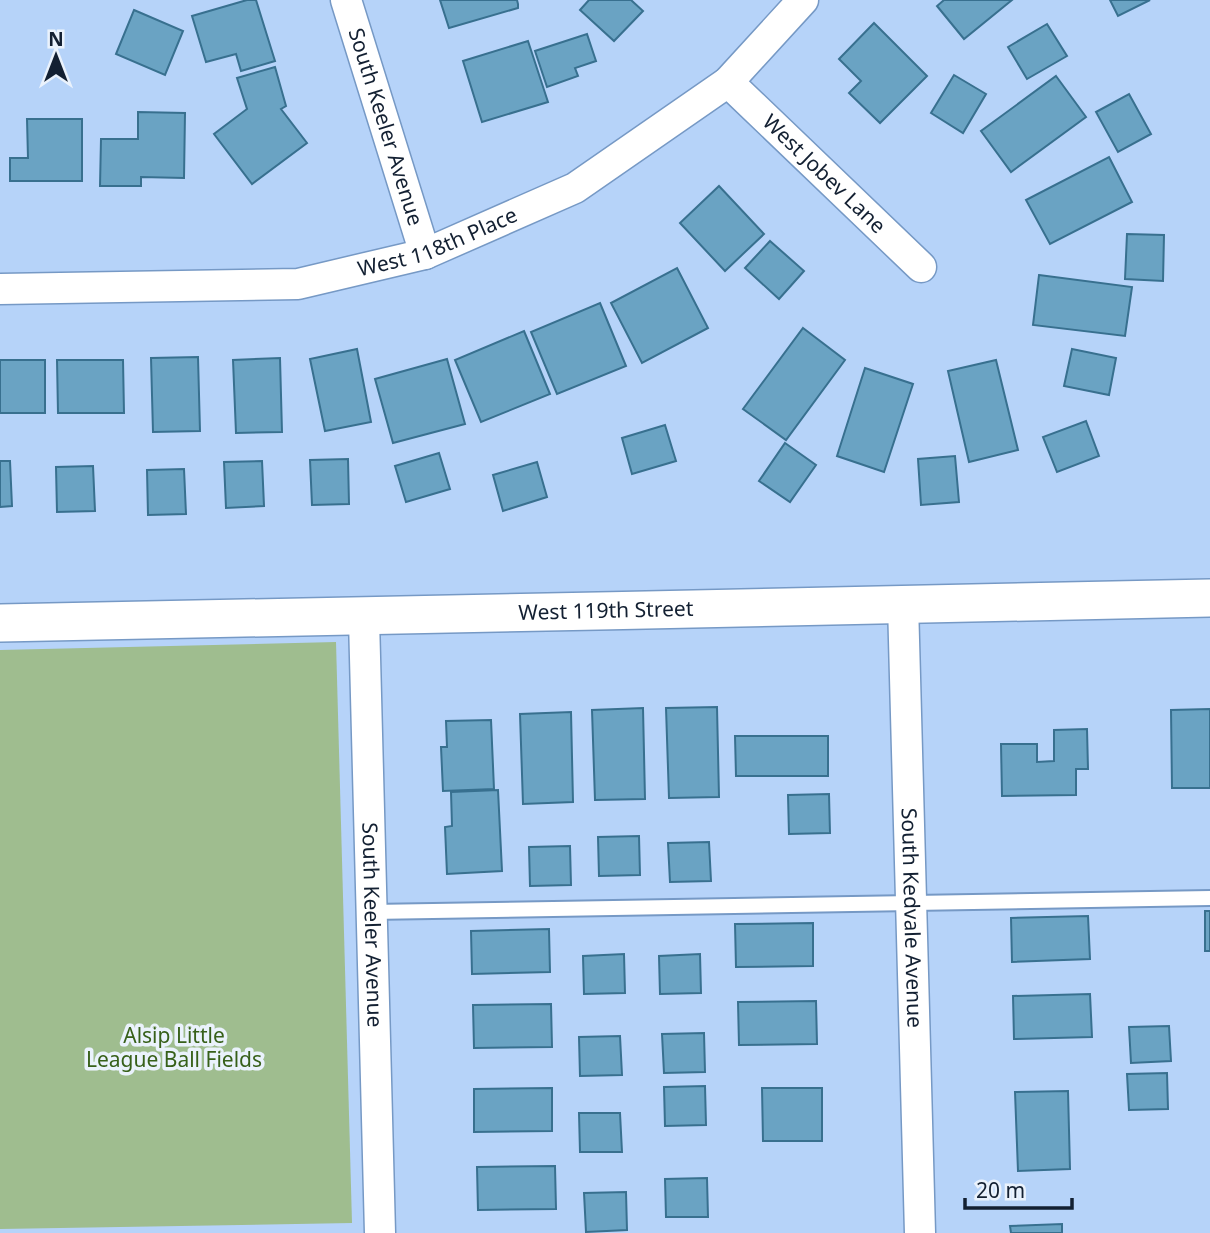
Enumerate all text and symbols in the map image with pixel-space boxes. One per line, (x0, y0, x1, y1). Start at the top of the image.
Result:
north arrow (21, 21, 91, 91)
street label: South Keeler Avenue (343, 25, 430, 229)
text: N (48, 26, 64, 52)
street label: West Jobev Lane (757, 108, 892, 239)
street label: West 118th Place (355, 200, 521, 282)
street label: West 119th Street (518, 594, 694, 626)
street label: South Kedvale Avenue (896, 807, 929, 1028)
street label: South Keeler Avenue (356, 822, 390, 1028)
park label: Alsip Little League Ball Fields (86, 1021, 262, 1073)
scale bar (965, 1166, 1072, 1210)
text: 20 m (976, 1176, 1025, 1204)

